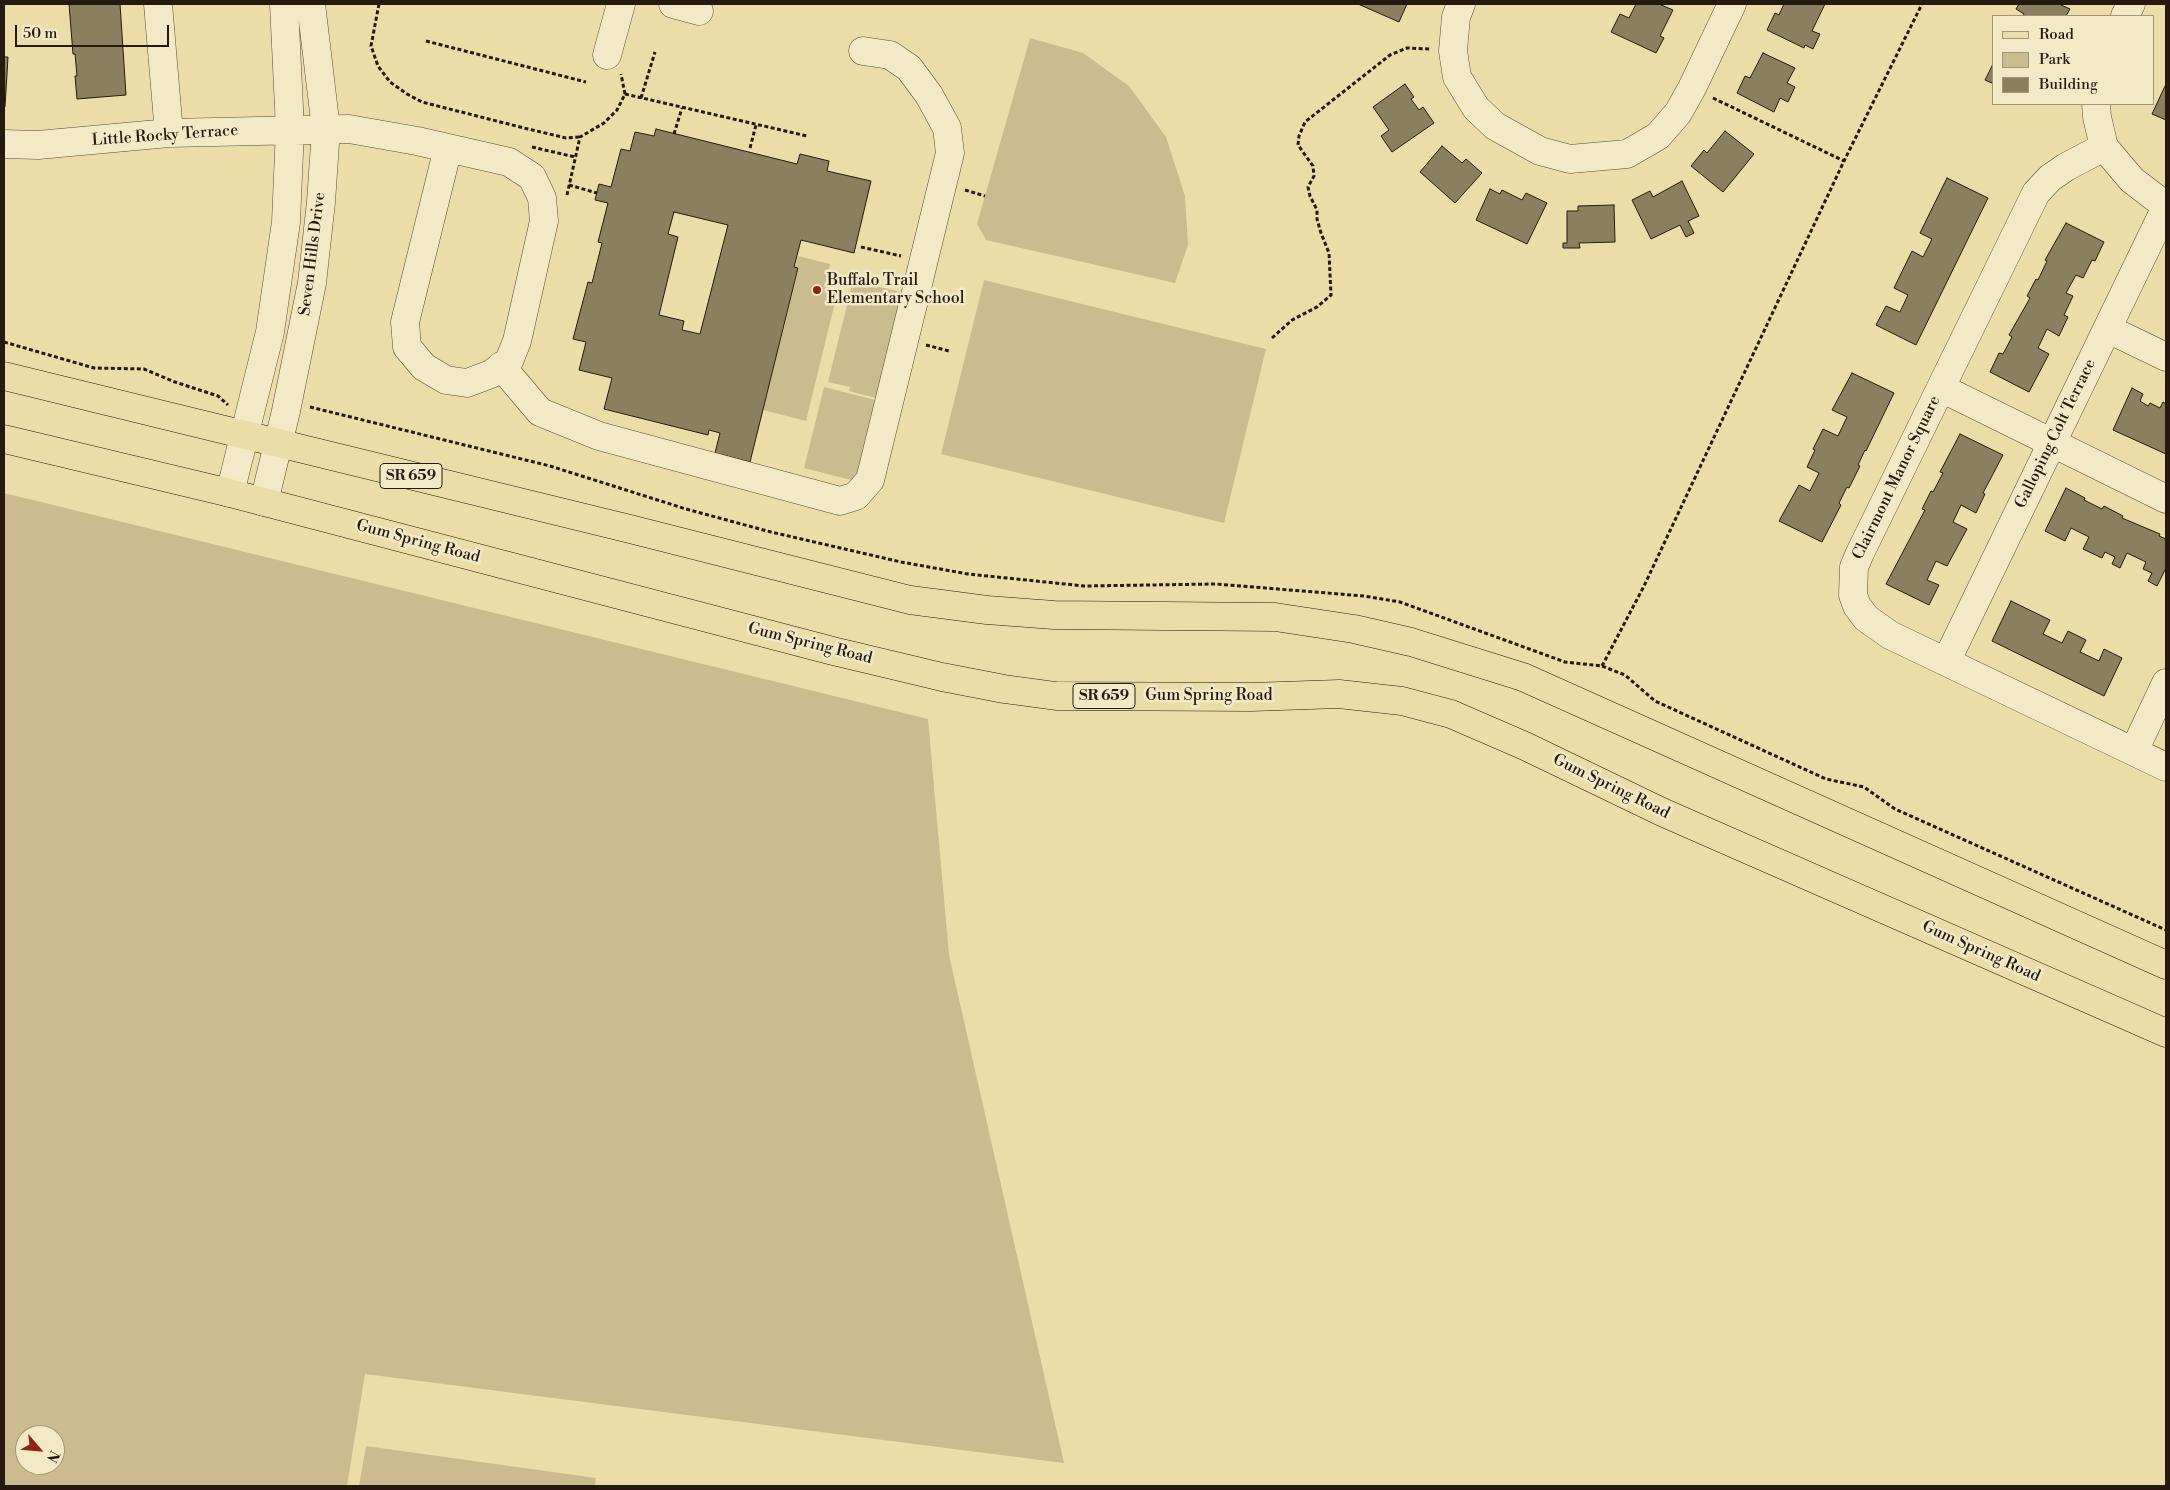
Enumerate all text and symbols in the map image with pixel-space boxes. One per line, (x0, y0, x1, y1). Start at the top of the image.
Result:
scale bar (18, 15, 171, 47)
legend (1992, 15, 2155, 105)
text: 50 m (23, 24, 57, 43)
text: Road (2039, 25, 2074, 44)
text: Park (2039, 50, 2070, 69)
text: Building (2039, 75, 2098, 94)
street label: Little Rocky Terrace (91, 121, 239, 151)
street label: Seven Hills Drive (296, 191, 330, 317)
place label: Buffalo Trail Elementary School (827, 271, 964, 309)
marker: Buffalo Trail Elementary School (811, 284, 823, 296)
street label: Galloping Colt Terrace (2011, 356, 2101, 512)
street label: Clairmont Manor Square (1849, 393, 1945, 563)
road number: SR 659 (380, 464, 442, 488)
street label: Gum Spring Road (354, 516, 482, 568)
street label: Gum Spring Road (746, 619, 874, 669)
road number: SR 659 (1073, 684, 1135, 708)
street label: Gum Spring Road (1145, 686, 1273, 706)
street label: Gum Spring Road (1550, 750, 1672, 824)
street label: Gum Spring Road (1919, 917, 2043, 987)
north arrow (15, 1425, 65, 1475)
text: N (42, 1447, 63, 1465)

